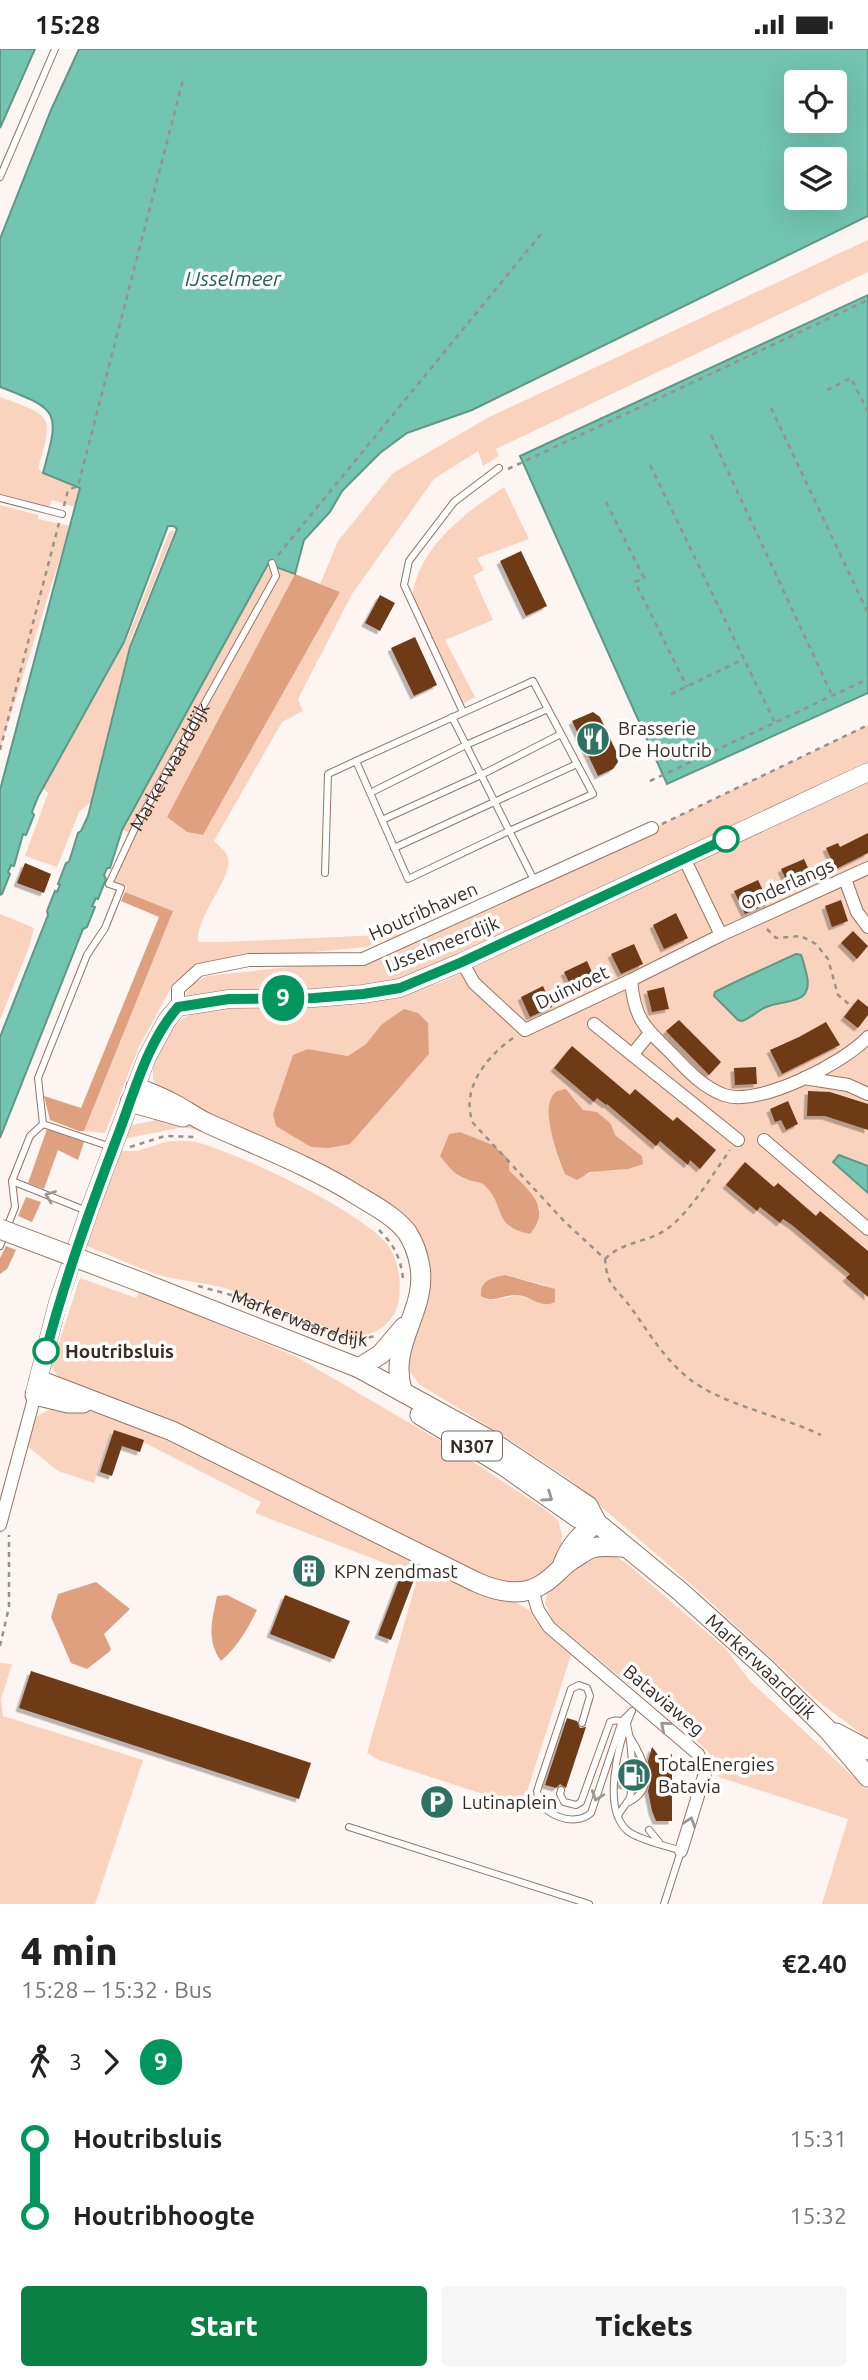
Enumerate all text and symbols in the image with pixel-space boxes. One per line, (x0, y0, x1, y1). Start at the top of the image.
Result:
text: 15:28 (35, 10, 100, 39)
map controls (784, 70, 847, 210)
button: locate (784, 70, 847, 133)
button: layers (784, 147, 847, 210)
water label: IJsselmeer (185, 266, 282, 290)
street label: Markerwaarddijk (125, 698, 214, 835)
place label: Brasserie De Houtrib (618, 717, 712, 761)
restaurant icon: Brasserie De Houtrib (574, 720, 612, 758)
unlabelled marker (713, 826, 739, 852)
street label: Onderlangs (737, 854, 837, 914)
street label: Houtribhaven (365, 877, 481, 945)
street label: IJsselmeerdijk (382, 911, 502, 977)
street label: Duinvoet (532, 960, 612, 1013)
line badge: 9 (260, 975, 306, 1021)
text: 9 (276, 984, 290, 1011)
one-way arrow (45, 1191, 57, 1205)
street label: Markerwaarddijk (229, 1285, 369, 1350)
marker: Houtribsluis (33, 1338, 59, 1364)
place label: Houtribsluis (65, 1340, 174, 1362)
road number: N307 (442, 1431, 502, 1461)
one-way arrow (540, 1489, 552, 1501)
building icon: KPN zendmast (290, 1552, 328, 1590)
place label: KPN zendmast (334, 1560, 458, 1582)
street label: Markerwaarddijk (702, 1609, 821, 1724)
street label: Bataviaweg (619, 1660, 709, 1740)
one-way arrow (660, 1722, 673, 1734)
place label: TotalEnergies Batavia (658, 1753, 774, 1797)
fuel station icon: TotalEnergies Batavia (615, 1756, 653, 1794)
parking icon: Lutinaplein (418, 1783, 456, 1821)
one-way arrow (591, 1789, 605, 1801)
place label: Lutinaplein (462, 1791, 557, 1813)
one-way arrow (682, 1817, 696, 1829)
text: 4 min (21, 1930, 118, 1972)
text: €2.40 (782, 1949, 847, 1978)
text: 15:28 – 15:32 · Bus (21, 1977, 212, 2002)
icon: walk (21, 2043, 59, 2081)
icon: forward (92, 2043, 130, 2081)
text: 9 (154, 2048, 168, 2075)
text: 3 (69, 2049, 82, 2074)
text: Houtribsluis (73, 2124, 222, 2153)
text: 15:31 (789, 2126, 847, 2151)
text: Houtribhoogte (73, 2201, 255, 2230)
text: 15:32 (789, 2203, 847, 2228)
button: Start (21, 2286, 427, 2366)
button: Tickets (441, 2286, 847, 2366)

